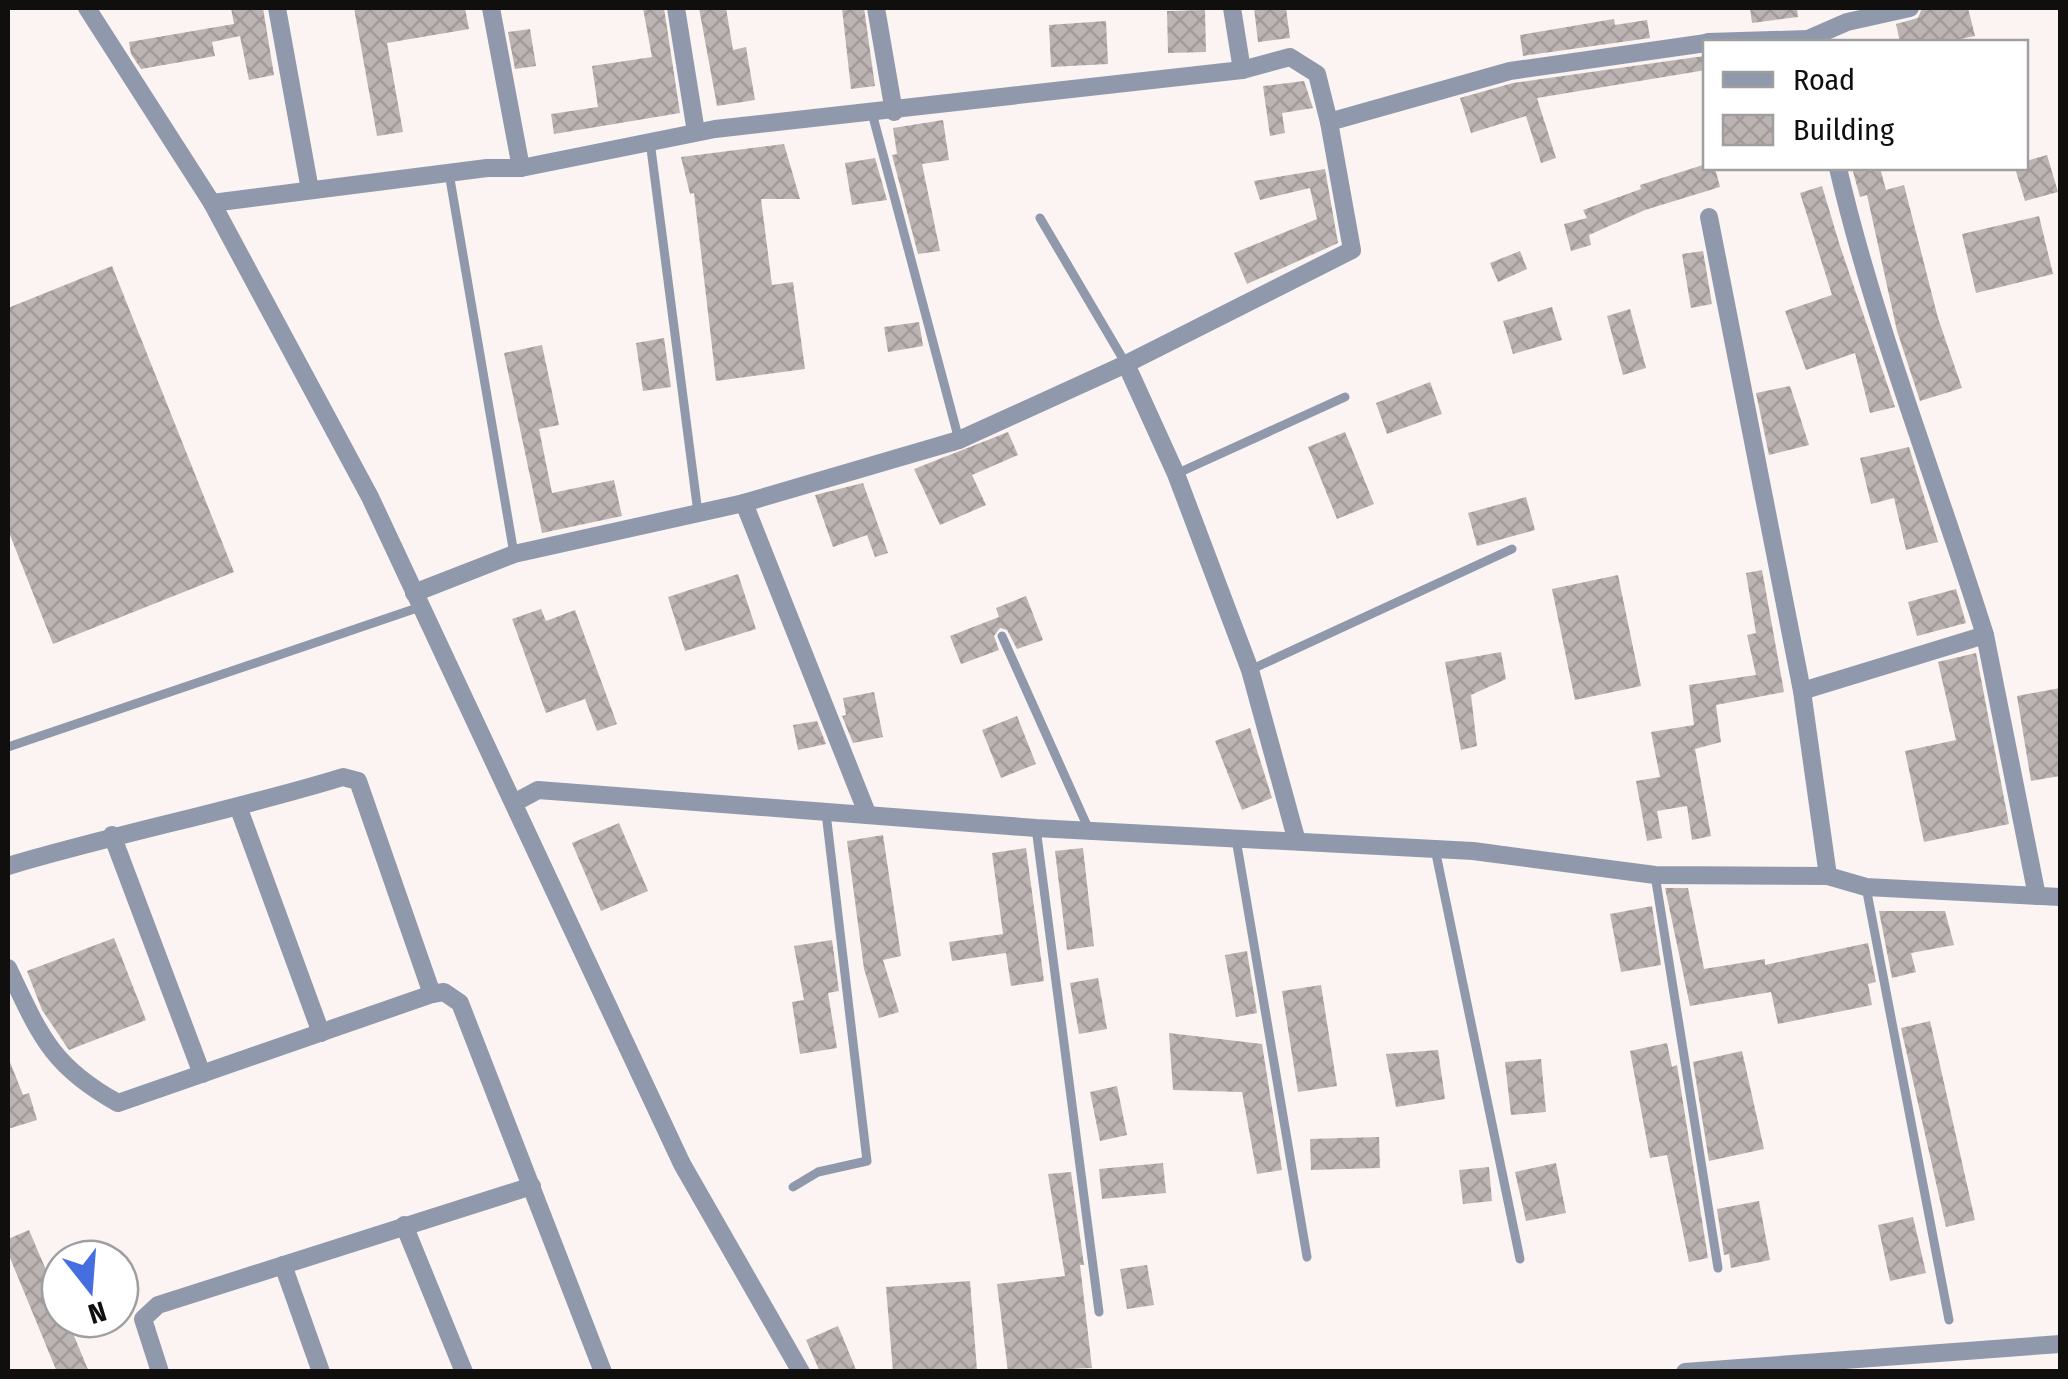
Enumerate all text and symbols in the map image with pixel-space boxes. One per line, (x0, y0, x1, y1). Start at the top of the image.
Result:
legend (1703, 40, 2028, 170)
text: Road (1793, 62, 1855, 98)
text: Building (1793, 112, 1895, 148)
north arrow (40, 1239, 140, 1339)
text: N (84, 1294, 110, 1331)

